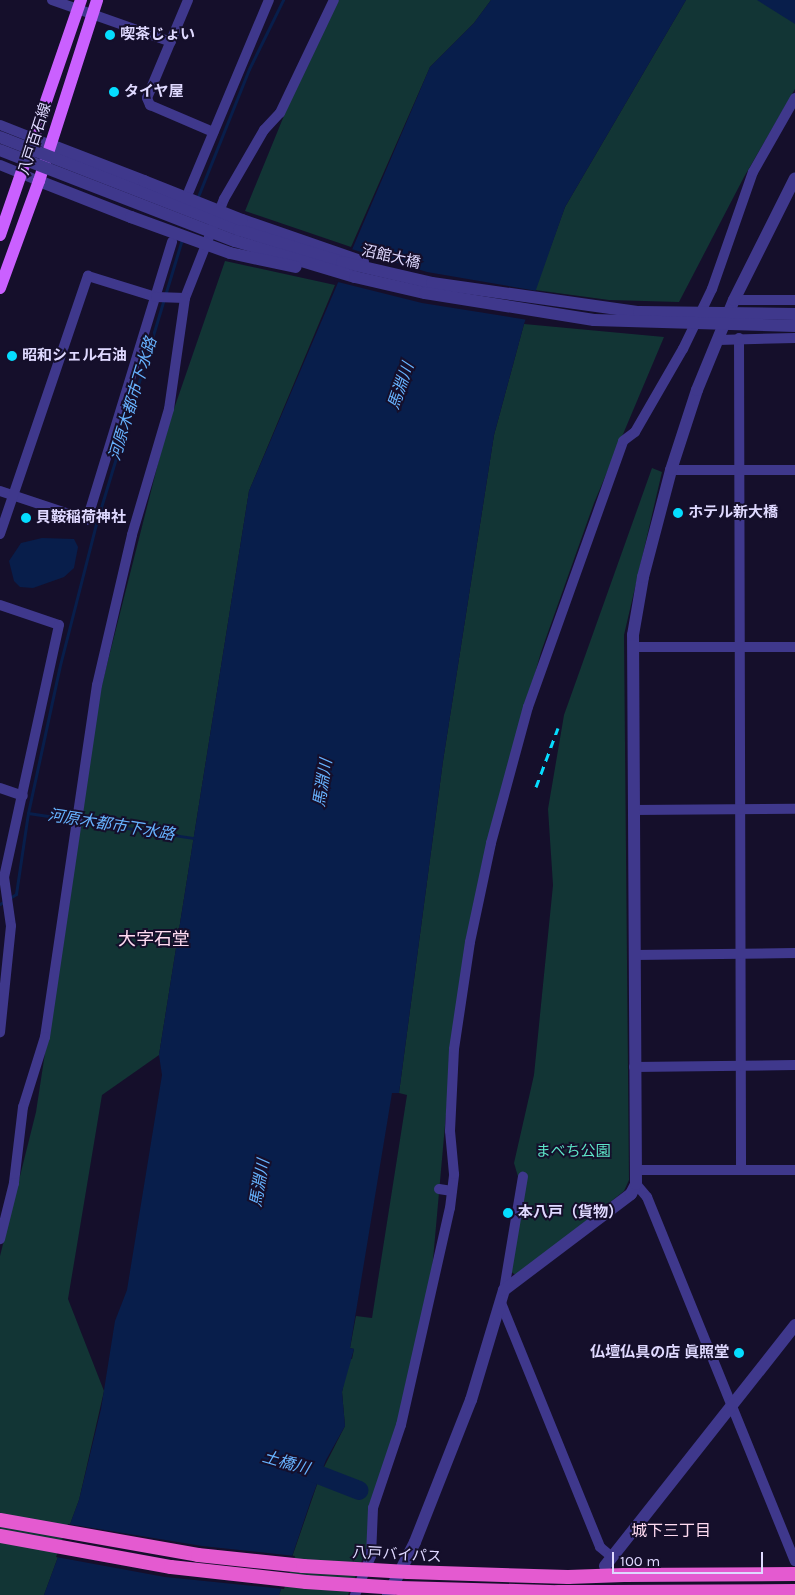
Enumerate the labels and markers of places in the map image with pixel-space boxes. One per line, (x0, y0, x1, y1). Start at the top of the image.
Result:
place label: 喫茶じょい (120, 26, 195, 44)
marker: 喫茶じょい (104, 29, 116, 41)
place label: タイヤ屋 (124, 83, 184, 101)
marker: タイヤ屋 (108, 86, 120, 98)
place label: 昭和シェル石油 (22, 347, 127, 365)
marker: 昭和シェル石油 (6, 350, 18, 362)
place label: ホテル新大橋 (688, 504, 778, 522)
marker: ホテル新大橋 (672, 507, 684, 519)
place label: 貝鞍稲荷神社 (36, 509, 126, 527)
marker: 貝鞍稲荷神社 (20, 512, 32, 524)
place label: 本八戸（貨物） (518, 1204, 623, 1222)
marker: 本八戸（貨物） (502, 1207, 514, 1219)
place label: 仏壇仏具の店 眞照堂 (590, 1344, 729, 1362)
marker: 仏壇仏具の店 眞照堂 (733, 1347, 745, 1359)

